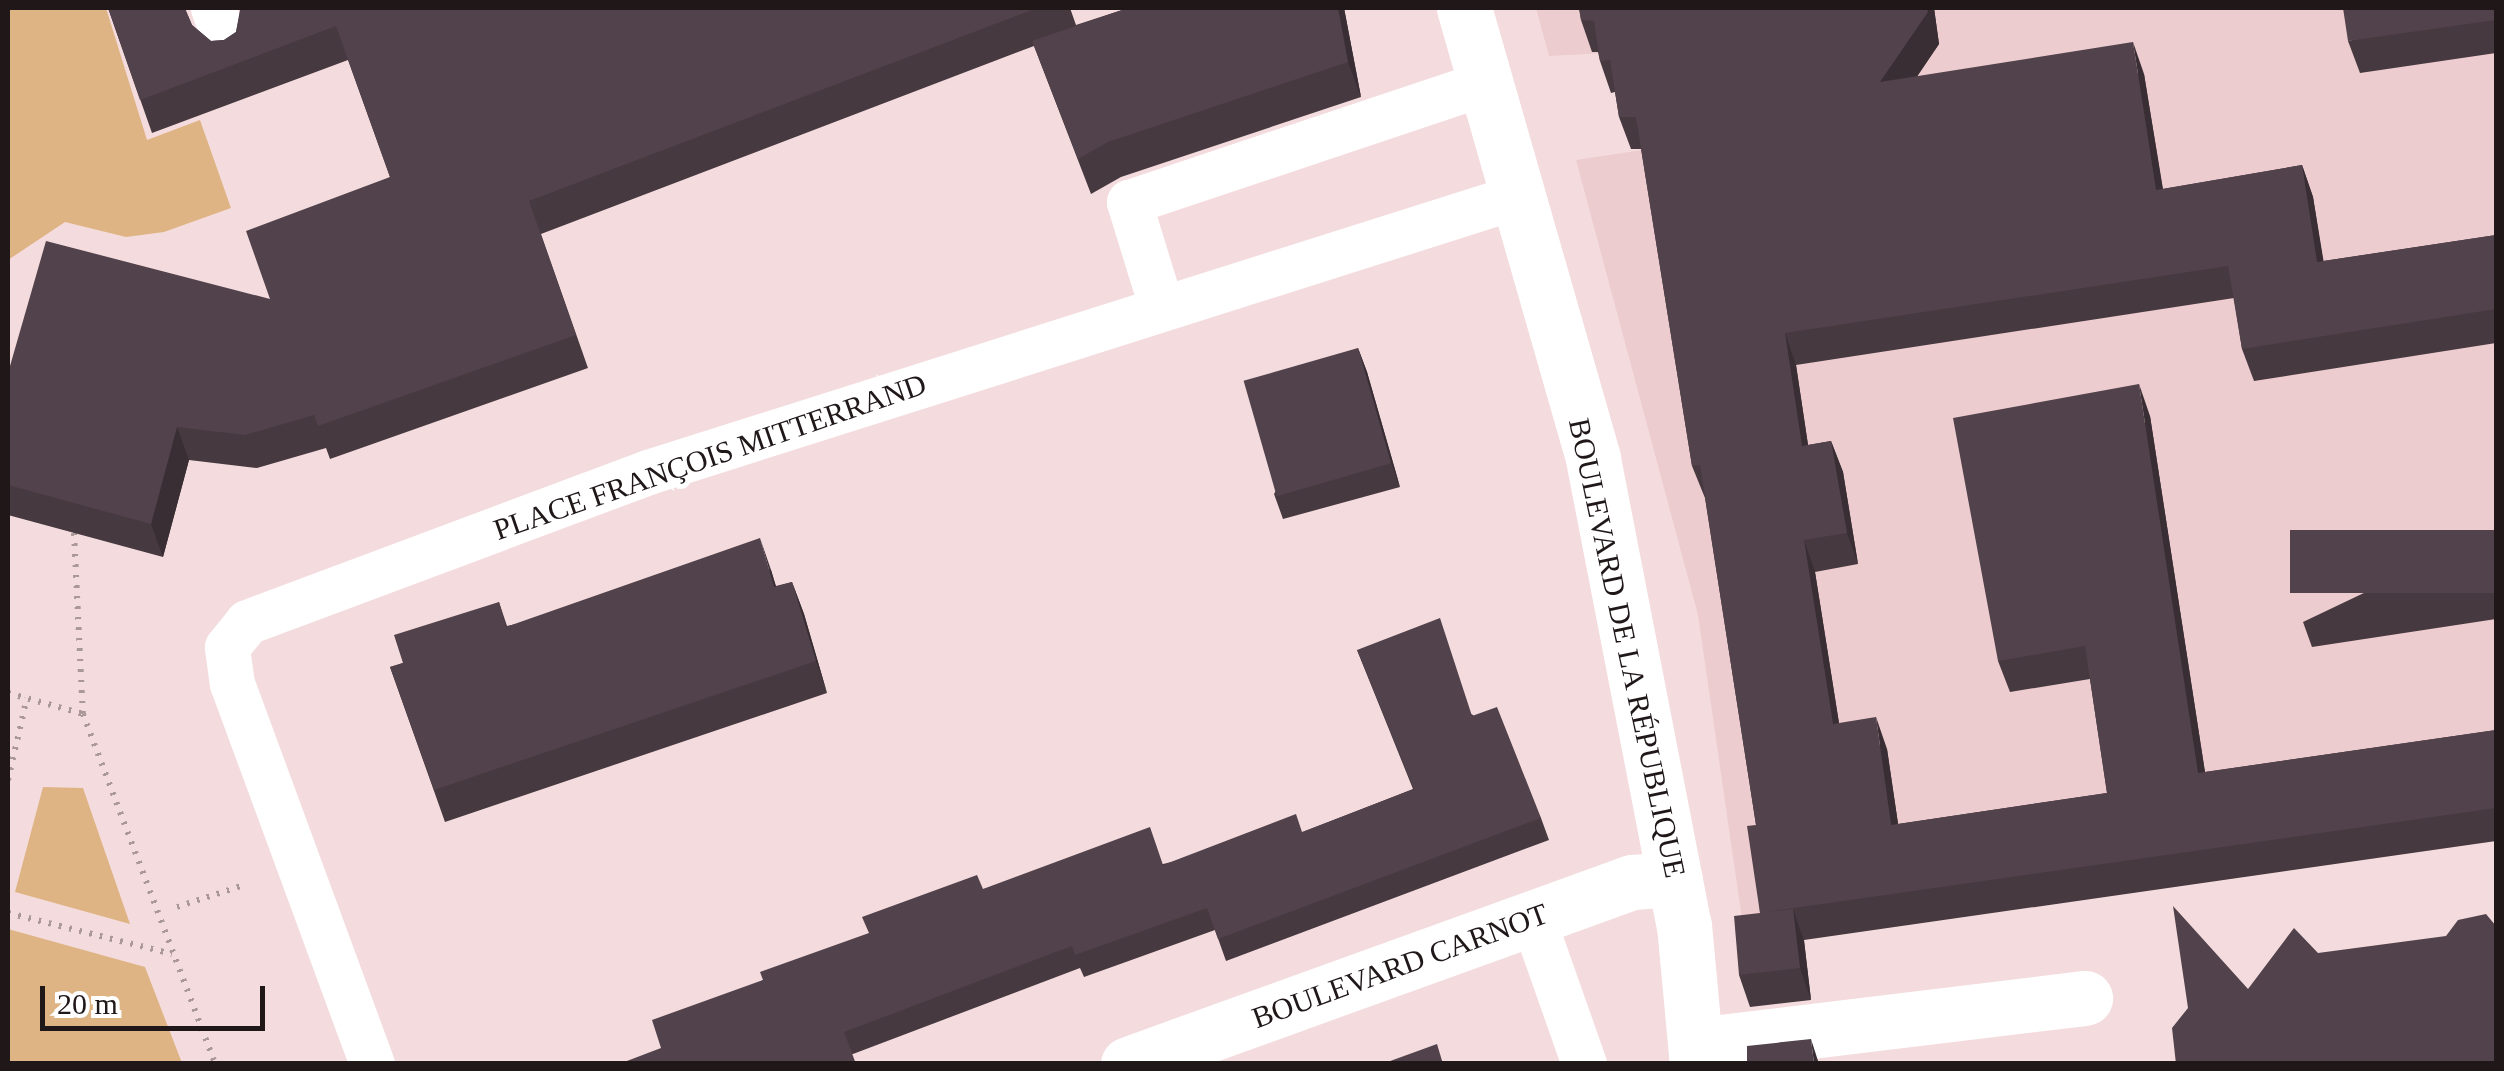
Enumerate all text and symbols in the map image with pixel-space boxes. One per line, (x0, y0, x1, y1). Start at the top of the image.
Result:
street label: PLACE FRANÇOIS MITTERRAND (489, 366, 931, 548)
street label: BOULEVARD DE LA RÉPUBLIQUE (1561, 414, 1693, 882)
street label: BOULEVARD CARNOT (1247, 896, 1553, 1036)
scale bar (45, 966, 270, 1028)
text: 20 m (57, 987, 118, 1020)

